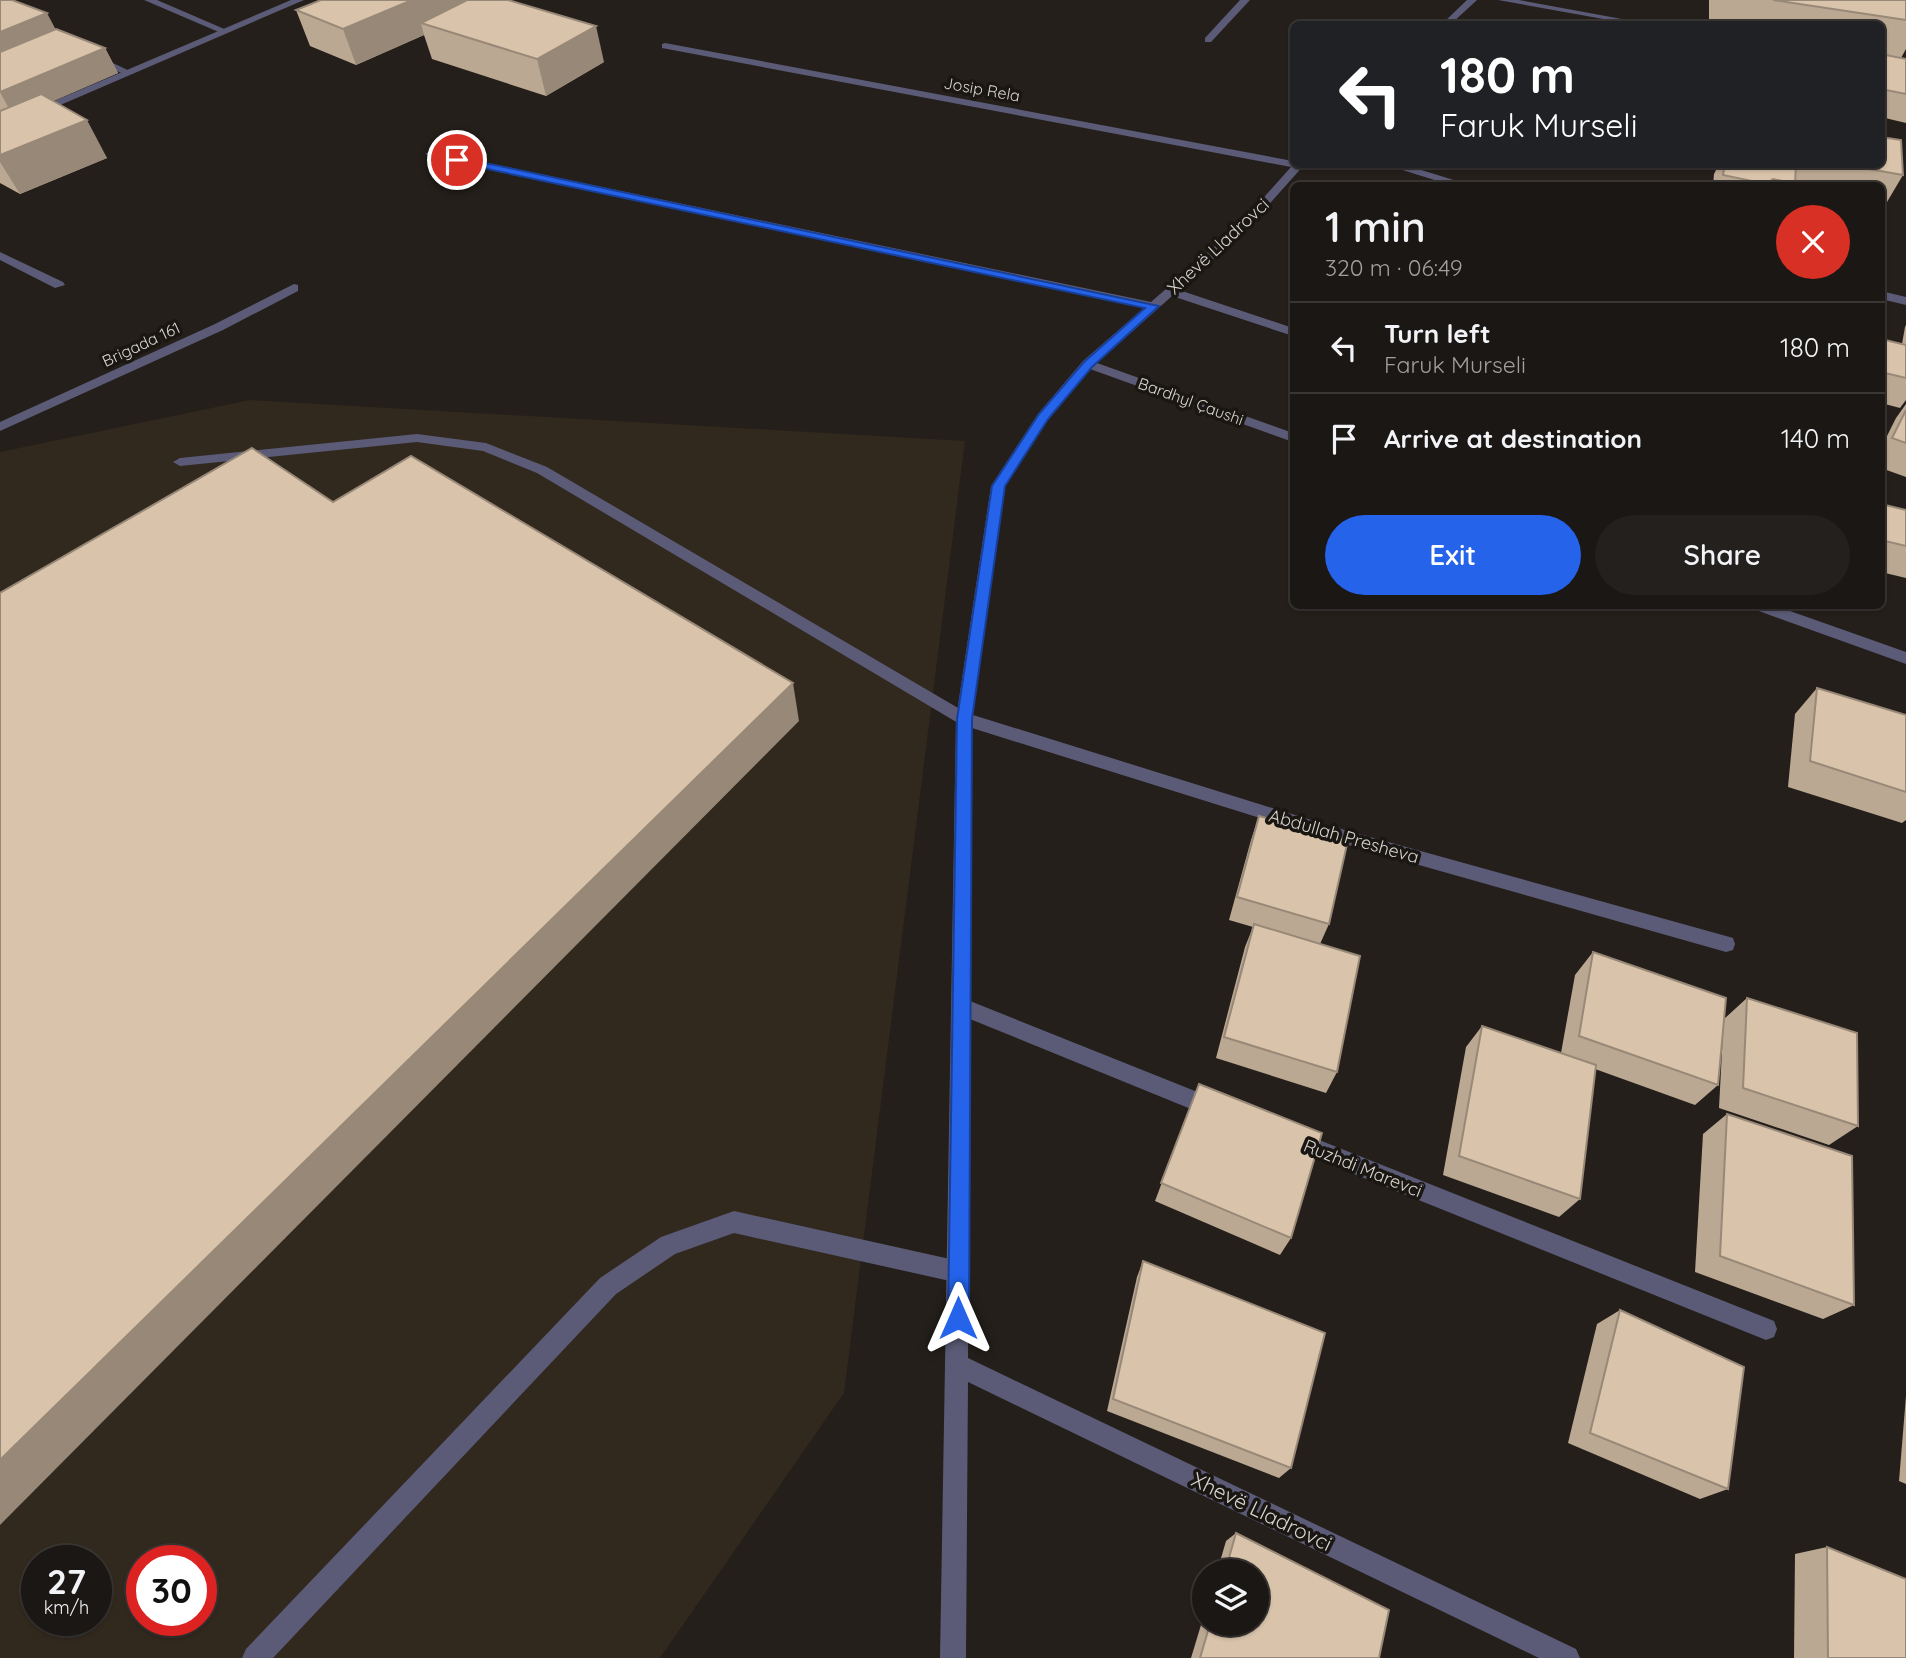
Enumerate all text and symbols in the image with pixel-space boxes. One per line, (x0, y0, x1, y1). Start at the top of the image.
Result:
text: 180 m (1440, 44, 1575, 105)
icon: left (1325, 49, 1416, 140)
street label: Josip Rela (942, 72, 1022, 106)
text: Faruk Murseli (1440, 105, 1638, 145)
pin (427, 130, 487, 190)
icon: arrive (438, 141, 476, 179)
street label: Xhevë Lladrovci (1162, 193, 1274, 299)
text: 1 min (1325, 200, 1426, 253)
button: close (1776, 205, 1850, 279)
text: 320 m · 06:49 (1325, 253, 1463, 282)
street label: Brigada 161 (99, 317, 183, 371)
text: Turn left (1384, 317, 1491, 350)
icon: left (1325, 329, 1363, 367)
text: 180 m (1780, 331, 1850, 364)
text: Faruk Murseli (1384, 350, 1526, 379)
street label: Bardhyl Çaushi (1135, 373, 1247, 429)
icon: arrive (1325, 420, 1363, 458)
text: Arrive at destination (1384, 422, 1642, 455)
text: 140 m (1781, 422, 1850, 455)
button: Exit (1325, 515, 1581, 595)
button: Share (1595, 515, 1850, 595)
street label: Abdullah Presheva (1266, 804, 1422, 868)
street label: Ruzhdi Marevci (1300, 1134, 1426, 1202)
position arrow (921, 1281, 995, 1355)
street label: Xhevë Lladrovci (1188, 1466, 1336, 1556)
speed limit sign: 30 (126, 1545, 217, 1636)
text: 27 (47, 1559, 86, 1603)
map controls (1192, 1559, 1269, 1636)
button: layers (1192, 1559, 1269, 1636)
text: km/h (44, 1596, 89, 1619)

